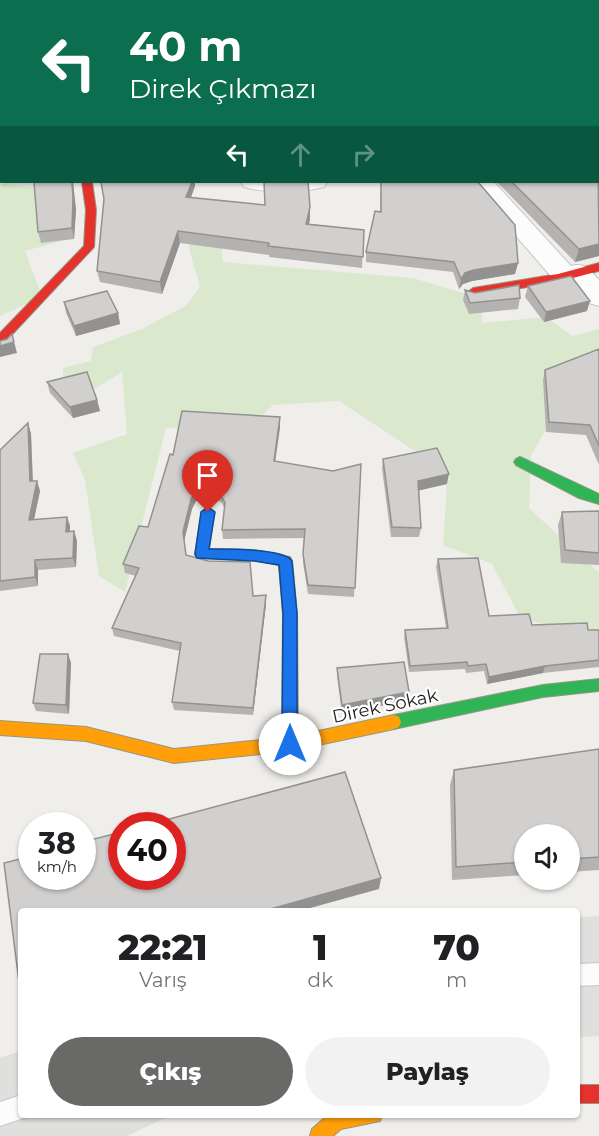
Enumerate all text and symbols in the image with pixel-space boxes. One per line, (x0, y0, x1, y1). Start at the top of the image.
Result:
text: 40 m (129, 20, 242, 72)
icon: left (30, 24, 108, 102)
text: Direk Çıkmazı (129, 72, 317, 105)
icon: left (221, 138, 254, 171)
icon: ahead (284, 138, 317, 171)
icon: right (347, 138, 380, 171)
pin (182, 450, 233, 512)
icon: arrive (191, 459, 224, 492)
street label: Direk Sokak (330, 684, 440, 728)
position arrow (258, 712, 322, 776)
speed limit sign: 40 (108, 812, 186, 890)
map controls (514, 824, 580, 890)
button: sound (514, 824, 580, 890)
text: 38 (38, 825, 76, 862)
text: km/h (37, 857, 77, 876)
text: 22:21 (118, 925, 208, 969)
text: 1 (313, 925, 328, 969)
text: 70 (433, 925, 480, 969)
text: Varış (139, 968, 187, 992)
text: dk (308, 968, 333, 992)
text: m (446, 968, 467, 992)
button: Çıkış (48, 1037, 293, 1106)
button: Paylaş (305, 1037, 550, 1106)

